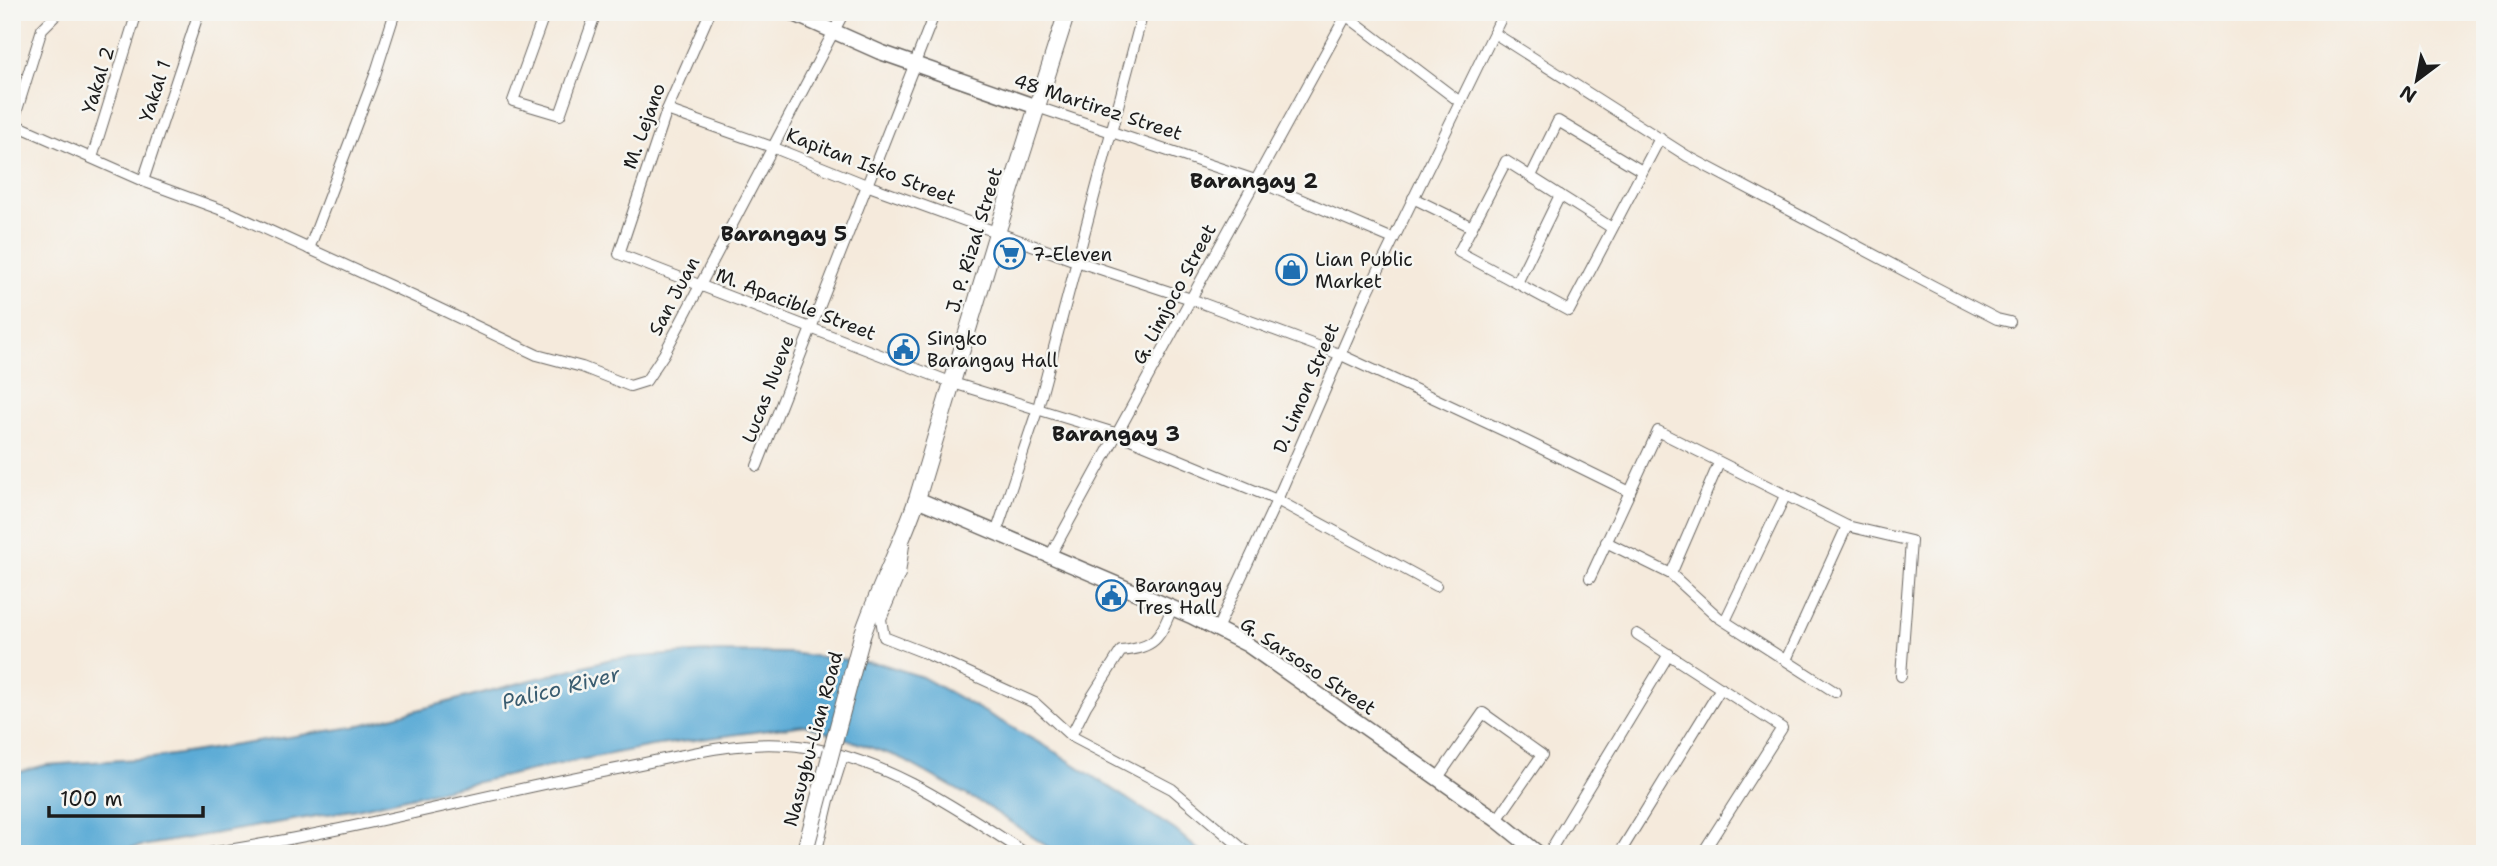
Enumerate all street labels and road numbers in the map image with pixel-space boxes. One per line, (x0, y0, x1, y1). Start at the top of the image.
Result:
street label: Yakal 2 (76, 43, 120, 117)
street label: Yakal 1 (133, 57, 177, 125)
street label: 48 Martirez Street (1011, 68, 1185, 146)
street label: M. Lejano (617, 80, 671, 172)
street label: Kapitan Isko Street (782, 122, 960, 210)
street label: J. P. Rizal Street (940, 164, 1008, 316)
street label: G. Limjoco Street (1126, 219, 1222, 369)
street label: San Juan (643, 252, 705, 340)
street label: M. Apacible Street (712, 262, 880, 346)
street label: D. Limon Street (1267, 319, 1345, 457)
street label: Lucas Nueve (736, 331, 800, 447)
street label: G. Sarsoso Street (1235, 611, 1381, 721)
street label: Nasugbu-Lian Road (778, 649, 848, 829)

